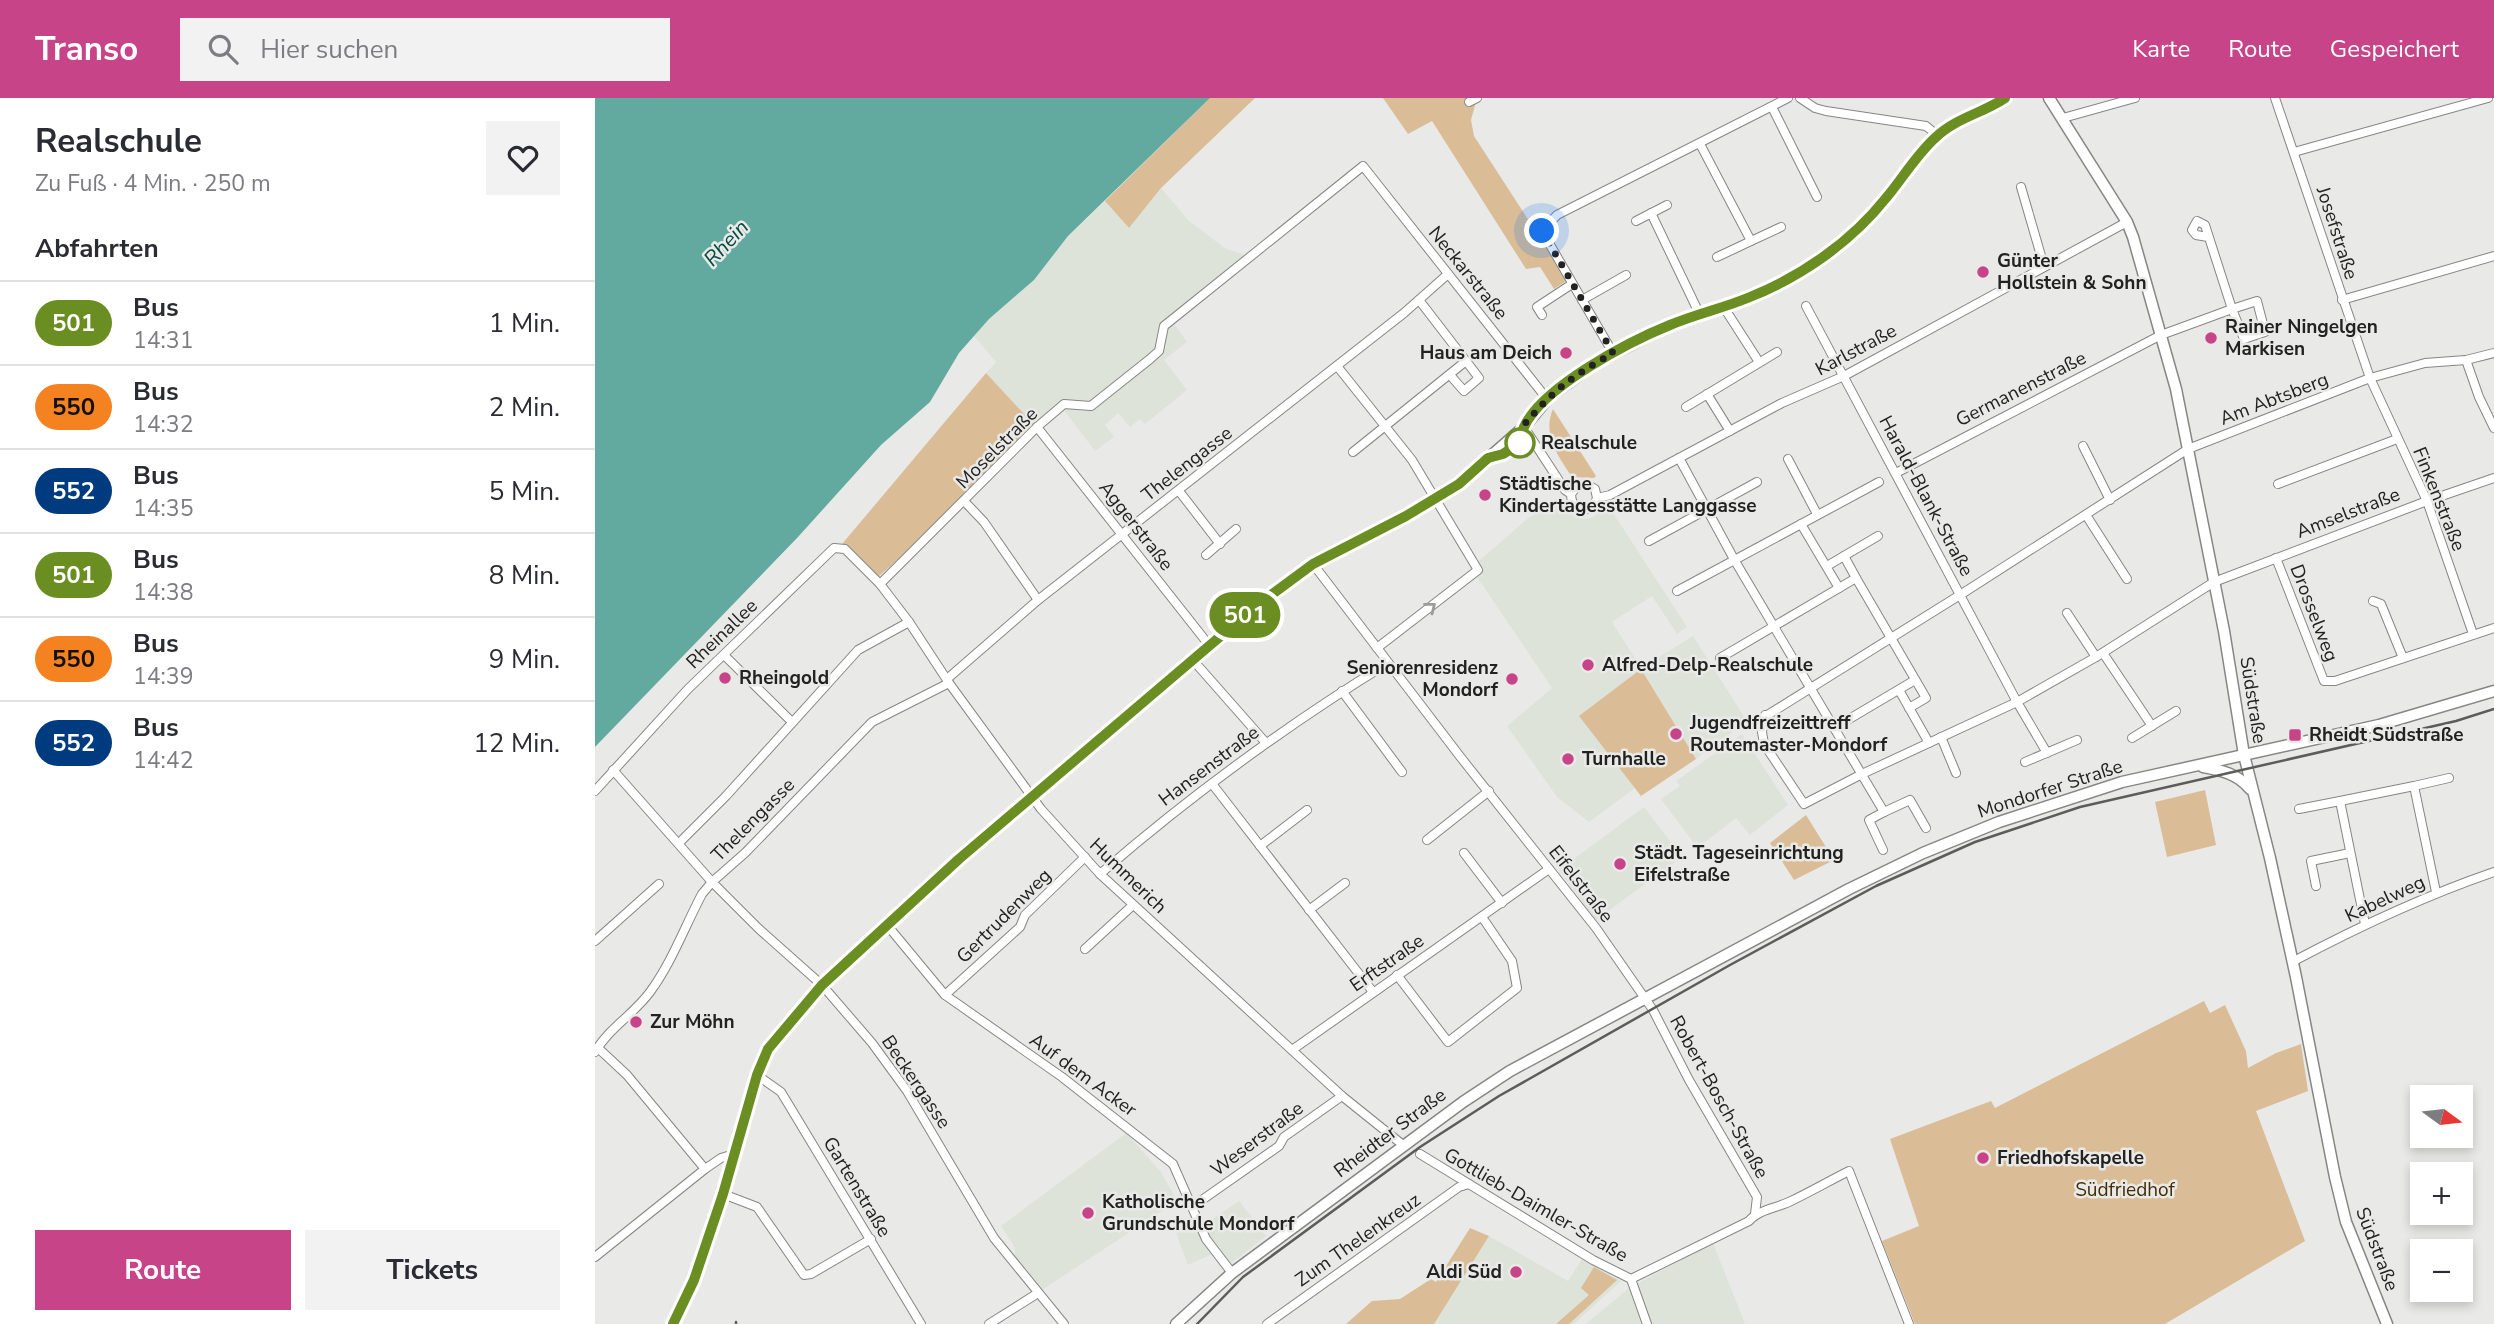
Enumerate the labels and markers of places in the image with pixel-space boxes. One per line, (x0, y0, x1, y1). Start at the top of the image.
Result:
place label: Günter Hollstein & Sohn (1997, 248, 2147, 296)
marker: Günter Hollstein & Sohn (1975, 264, 1991, 280)
place label: Rainer Ningelgen Markisen (2225, 314, 2378, 362)
marker: Rainer Ningelgen Markisen (2203, 330, 2219, 346)
place label: Haus am Deich (1420, 340, 1552, 366)
marker: Haus am Deich (1558, 345, 1574, 361)
marker: Realschule (1505, 428, 1535, 458)
place label: Realschule (1541, 430, 1637, 456)
place label: Städtische Kindertagesstätte Langgasse (1499, 471, 1757, 519)
marker: Städtische Kindertagesstätte Langgasse (1477, 487, 1493, 503)
place label: Alfred-Delp-Realschule (1602, 652, 1813, 678)
place label: Seniorenresidenz Mondorf (1347, 655, 1499, 703)
marker: Alfred-Delp-Realschule (1580, 657, 1596, 673)
place label: Rheingold (739, 665, 829, 691)
marker: Rheingold (717, 670, 733, 686)
marker: Seniorenresidenz Mondorf (1504, 671, 1520, 687)
place label: Jugendfreizeittreff Routemaster-Mondorf (1689, 710, 1888, 758)
place label: Rheidt Südstraße (2309, 722, 2463, 748)
marker: Jugendfreizeittreff Routemaster-Mondorf (1668, 726, 1684, 742)
marker: Rheidt Südstraße (2287, 727, 2303, 743)
place label: Turnhalle (1582, 746, 1666, 772)
marker: Turnhalle (1560, 751, 1576, 767)
place label: Städt. Tageseinrichtung Eifelstraße (1634, 840, 1844, 888)
marker: Städt. Tageseinrichtung Eifelstraße (1612, 856, 1628, 872)
place label: Zur Möhn (650, 1009, 735, 1035)
marker: Zur Möhn (628, 1014, 644, 1030)
place label: Friedhofskapelle (1997, 1145, 2144, 1171)
marker: Friedhofskapelle (1975, 1150, 1991, 1166)
place label: Katholische Grundschule Mondorf (1102, 1189, 1296, 1237)
marker: Katholische Grundschule Mondorf (1080, 1205, 1096, 1221)
place label: Aldi Süd (1426, 1259, 1502, 1285)
marker: Aldi Süd (1508, 1264, 1524, 1280)

